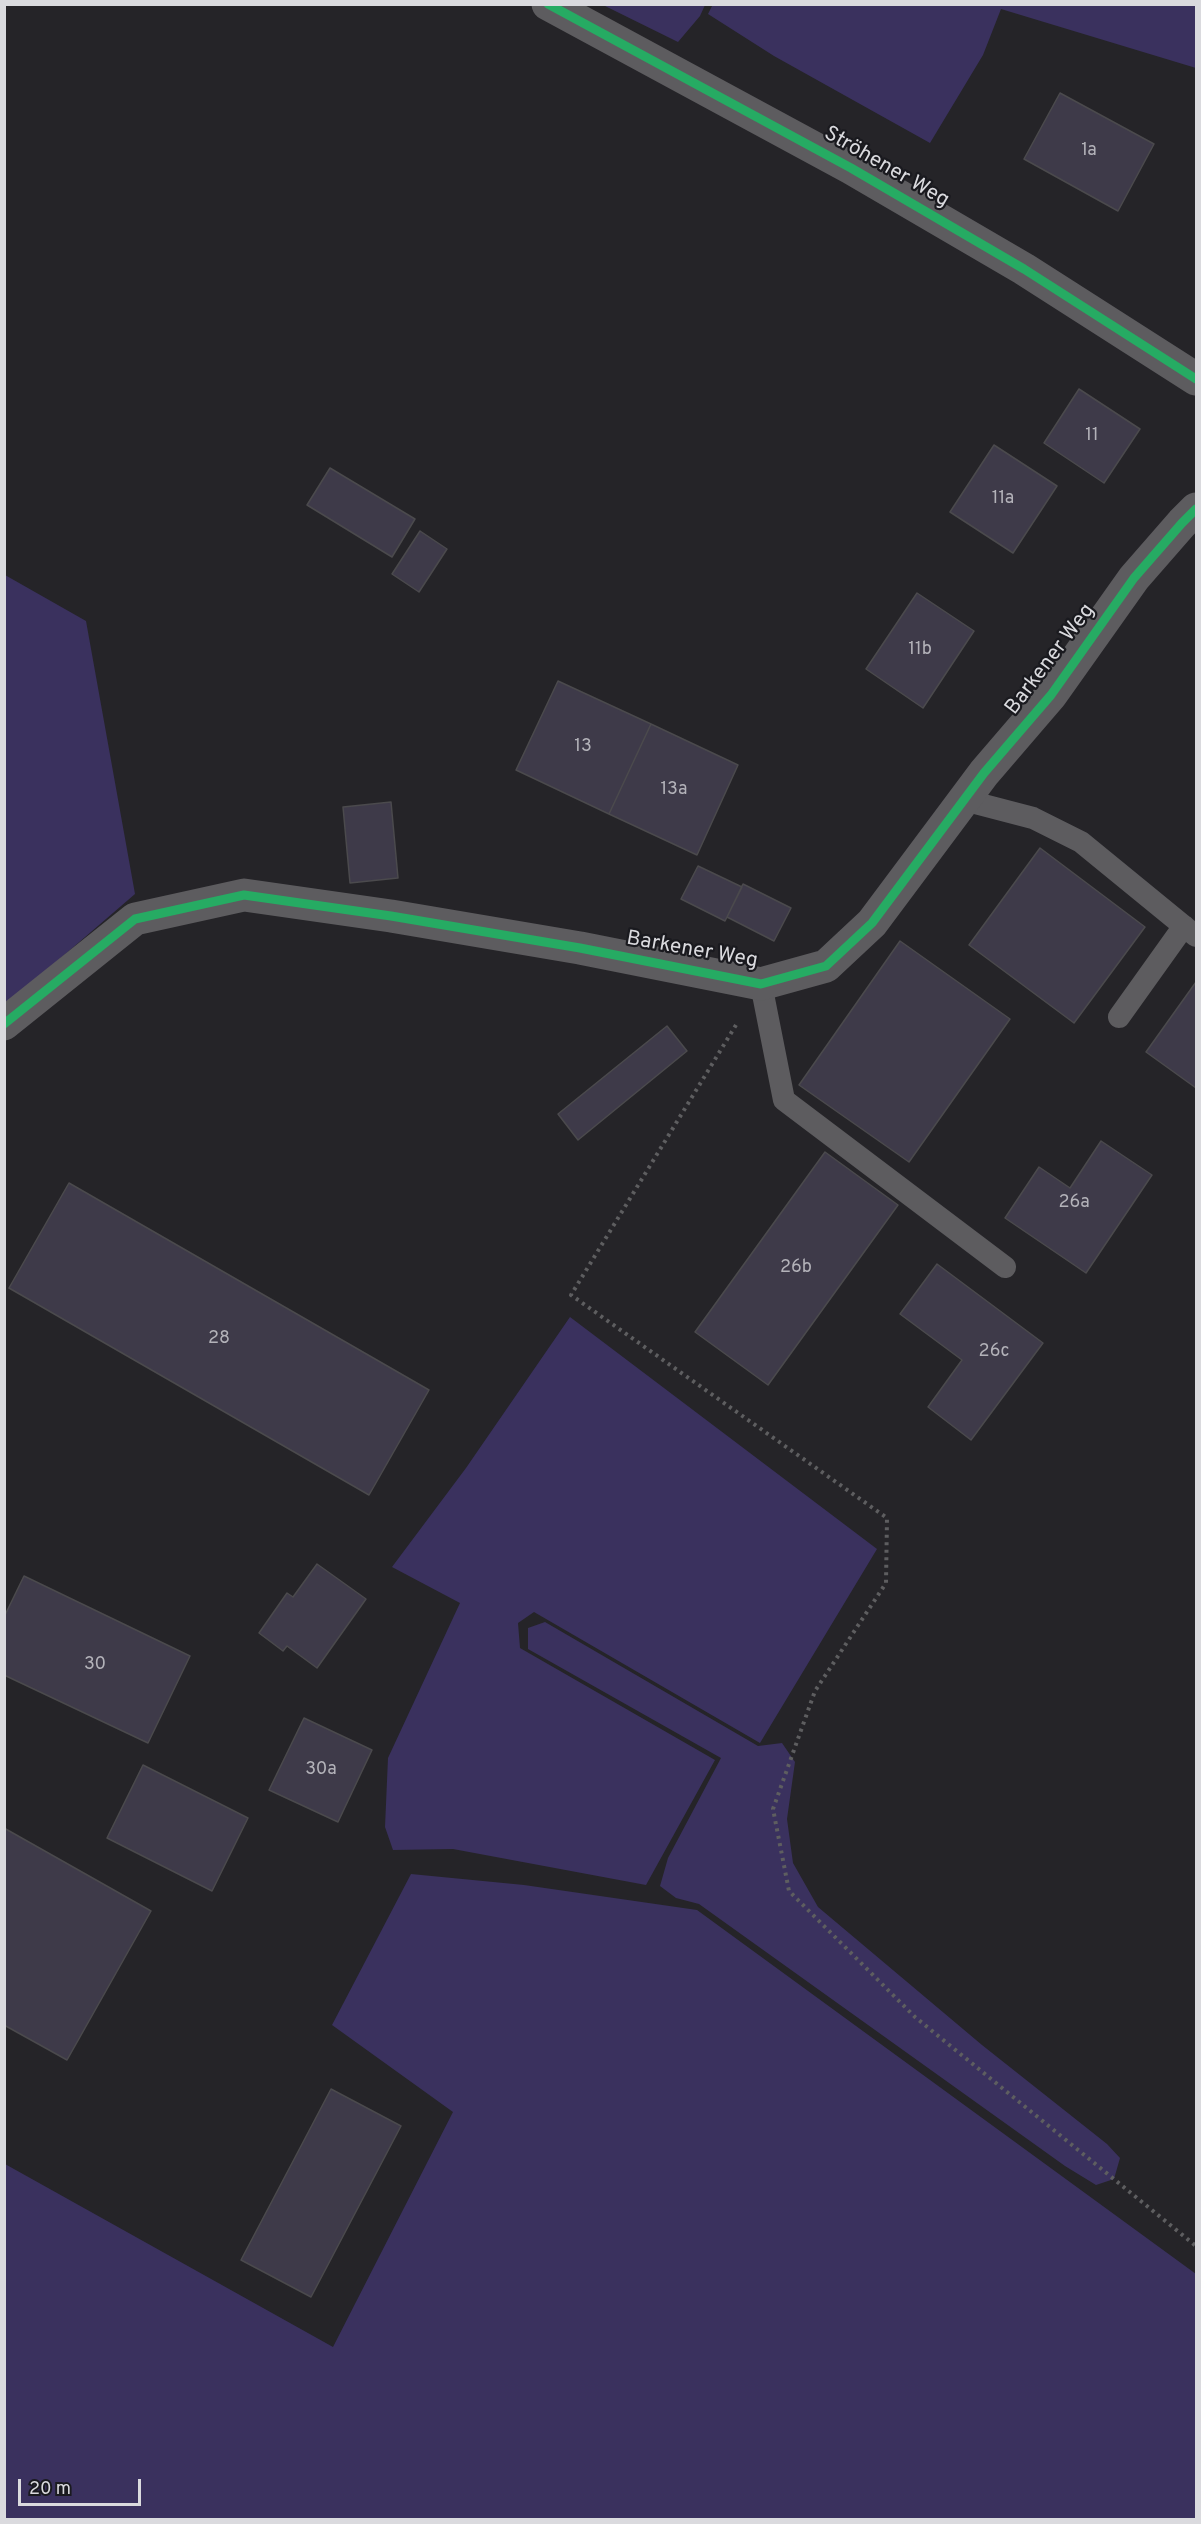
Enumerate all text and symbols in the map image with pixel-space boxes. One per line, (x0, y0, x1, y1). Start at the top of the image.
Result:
street label: Ströhener Weg (819, 122, 953, 214)
house number: 1a (1081, 140, 1097, 162)
house number: 11 (1085, 425, 1099, 447)
house number: 11a (992, 488, 1014, 510)
street label: Barkener Weg (1001, 599, 1101, 721)
house number: 11b (908, 639, 932, 661)
house number: 13 (574, 736, 592, 758)
house number: 13a (660, 779, 688, 801)
street label: Barkener Weg (624, 927, 760, 975)
house number: 26a (1058, 1192, 1090, 1214)
house number: 26b (780, 1257, 812, 1279)
house number: 28 (208, 1328, 230, 1350)
house number: 26c (979, 1341, 1009, 1363)
house number: 30 (84, 1654, 106, 1676)
house number: 30a (305, 1759, 337, 1781)
scale bar (21, 2467, 144, 2505)
text: 20 m (29, 2478, 71, 2501)

